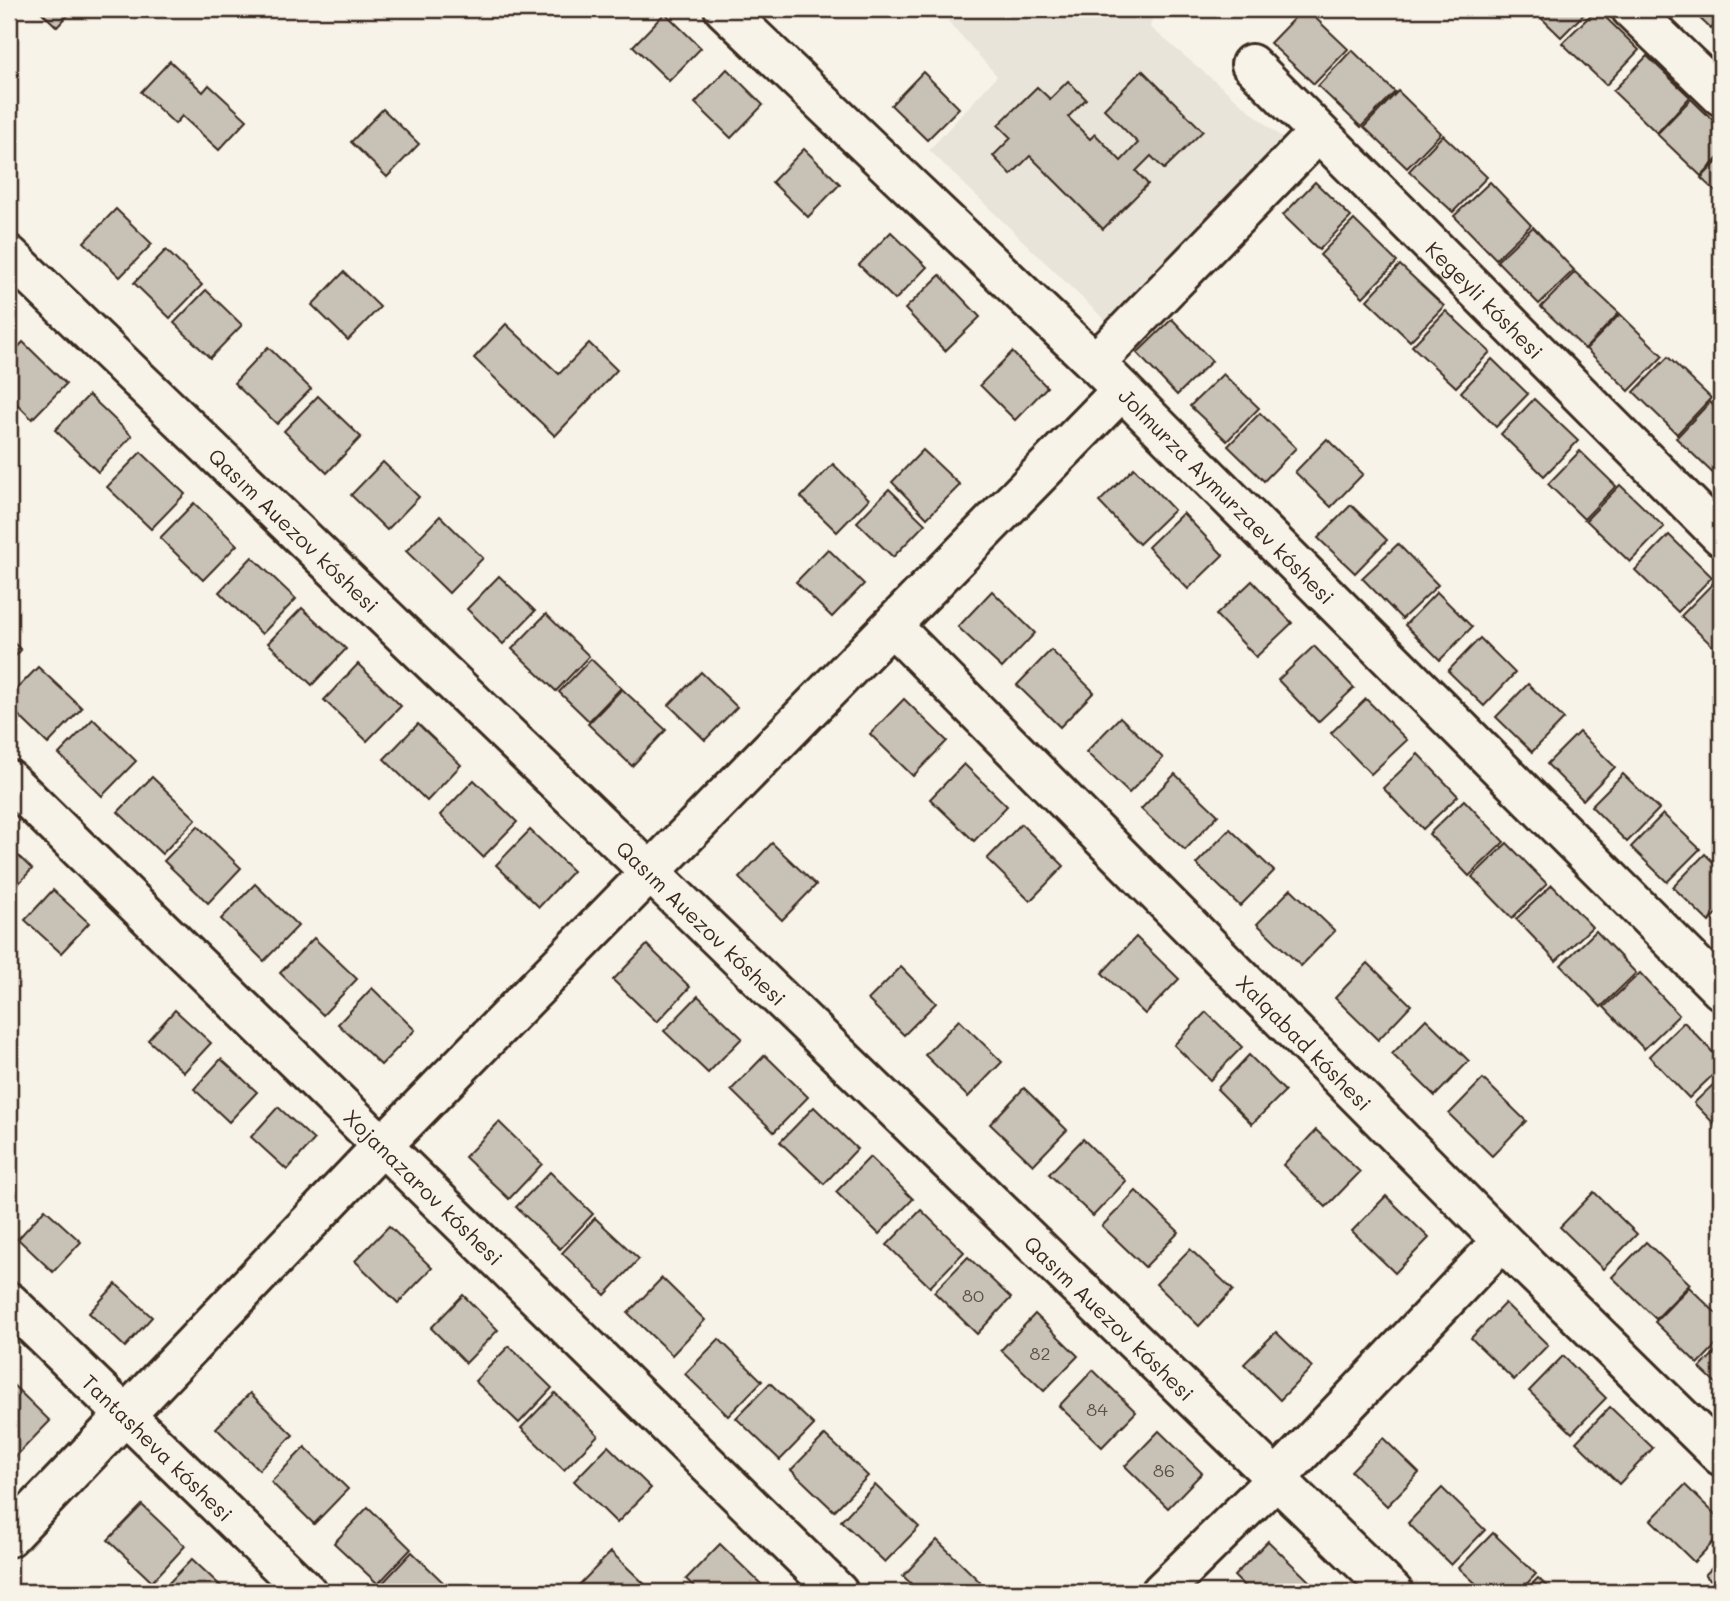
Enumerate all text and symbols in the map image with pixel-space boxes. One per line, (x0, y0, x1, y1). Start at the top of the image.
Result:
street label: Kegeyli kóshesi (1421, 235, 1550, 364)
street label: Jolmurza Aymurzaev kóshesi (1114, 382, 1341, 609)
street label: Qasım Auezov kóshesi (203, 441, 385, 618)
street label: Qasım Auezov kóshesi (611, 834, 793, 1011)
street label: Xalqabad kóshesi (1231, 968, 1378, 1116)
street label: Xojanazarov kóshesi (339, 1103, 509, 1270)
street label: Qasım Auezov kóshesi (1019, 1229, 1200, 1406)
house number: 80 (962, 1283, 984, 1307)
house number: 82 (1030, 1341, 1050, 1365)
street label: Tantasheva kóshesi (77, 1368, 239, 1527)
house number: 84 (1086, 1397, 1108, 1421)
house number: 86 (1153, 1458, 1175, 1482)

